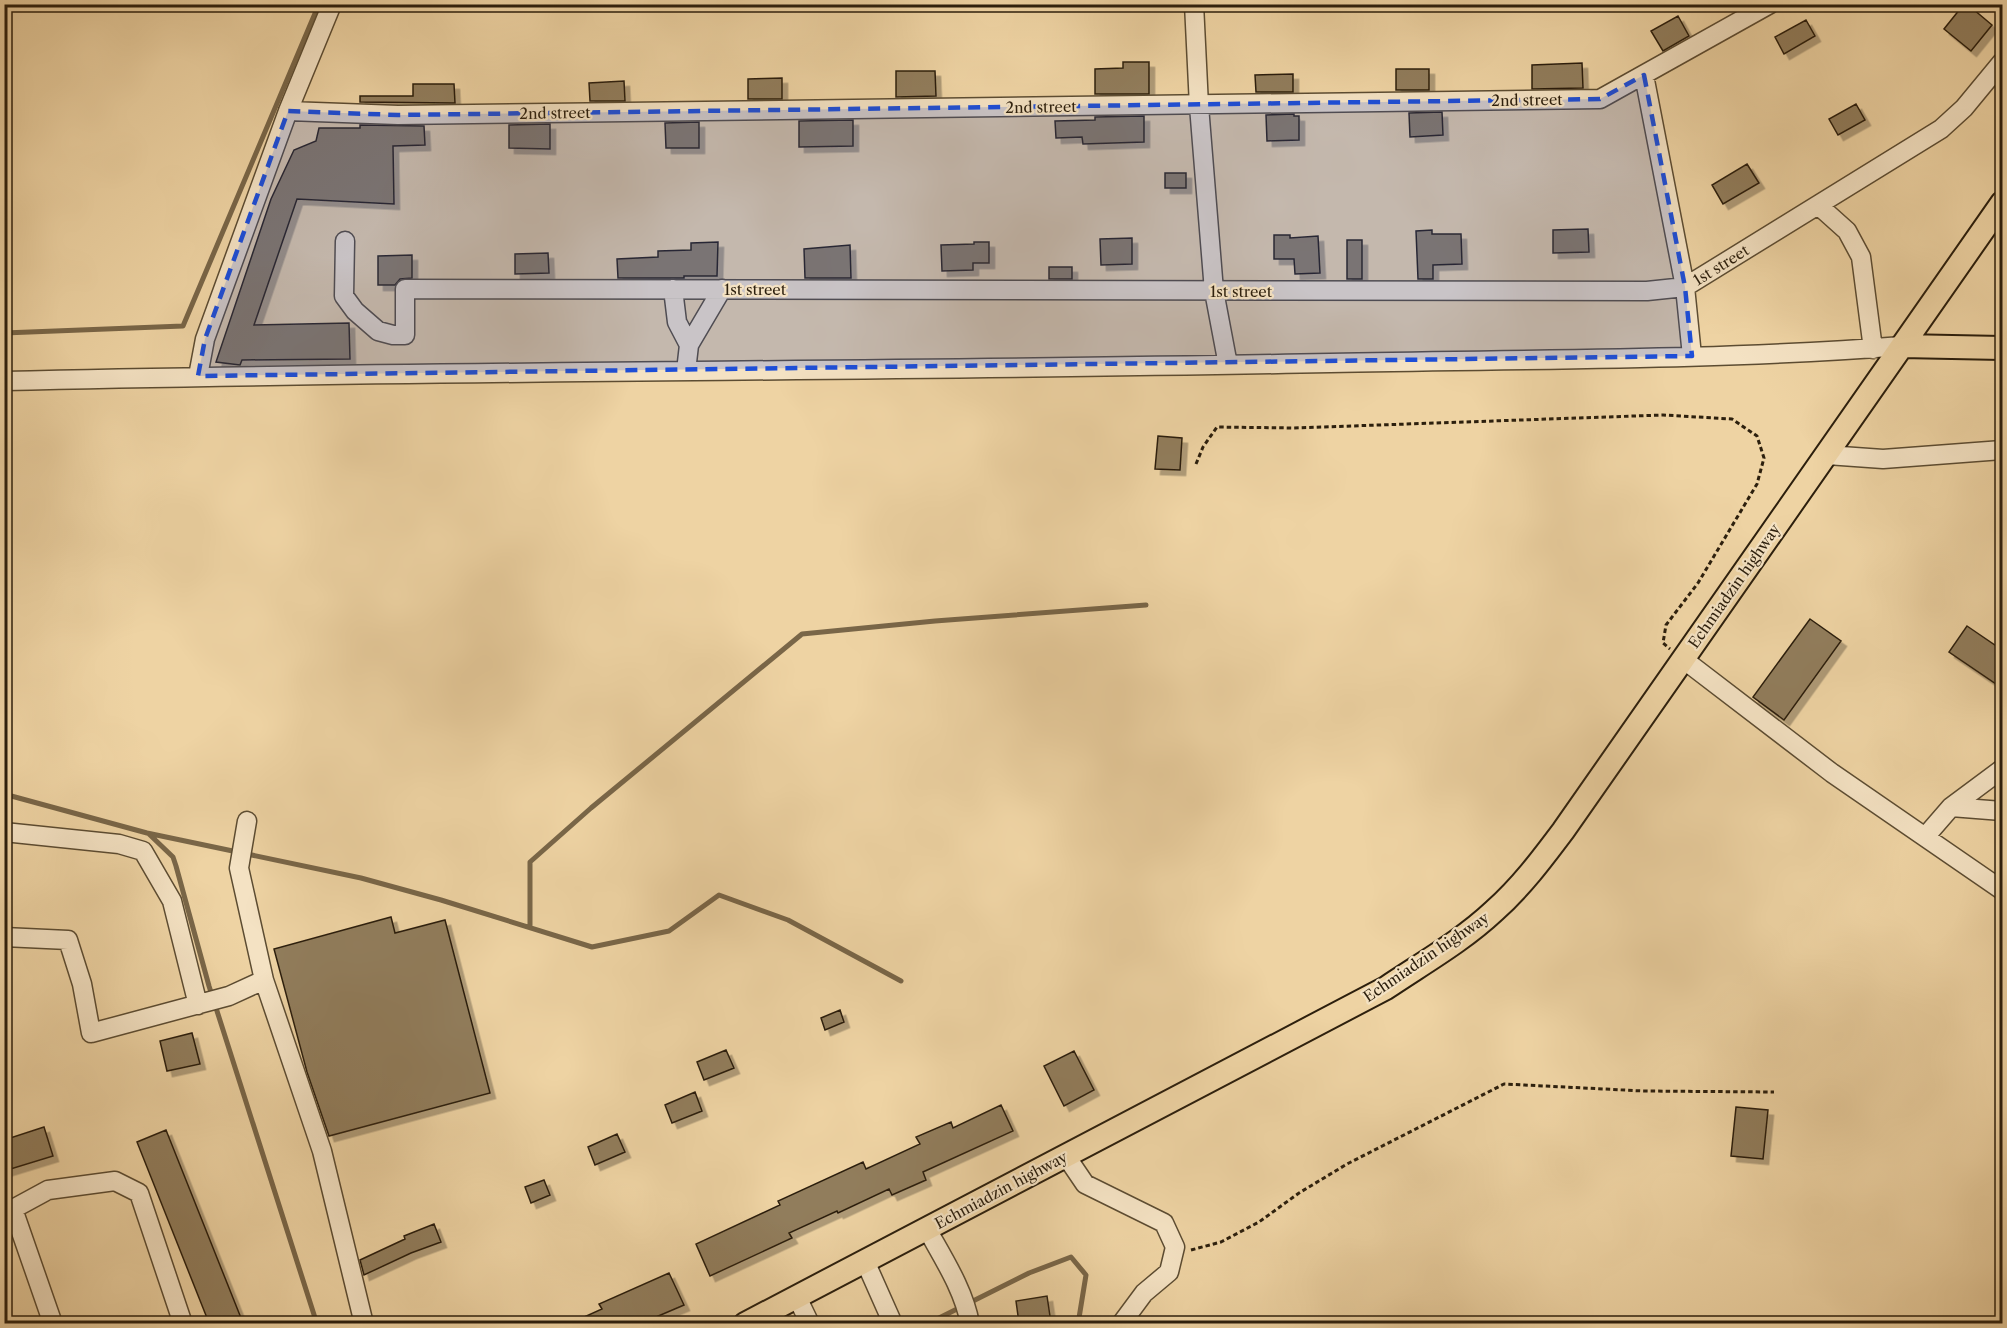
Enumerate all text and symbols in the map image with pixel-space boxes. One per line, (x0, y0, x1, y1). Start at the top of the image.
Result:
street label: 2nd street (1491, 90, 1563, 110)
street label: 2nd street (1005, 97, 1077, 117)
street label: 2nd street (519, 103, 591, 123)
street label: 1st street (1690, 240, 1753, 289)
street label: 1st street (724, 280, 787, 299)
street label: 1st street (1210, 282, 1273, 301)
street label: Echmiadzin highway (1684, 520, 1784, 652)
street label: Echmiadzin highway (1359, 907, 1493, 1006)
street label: Echmiadzin highway (931, 1147, 1071, 1233)

